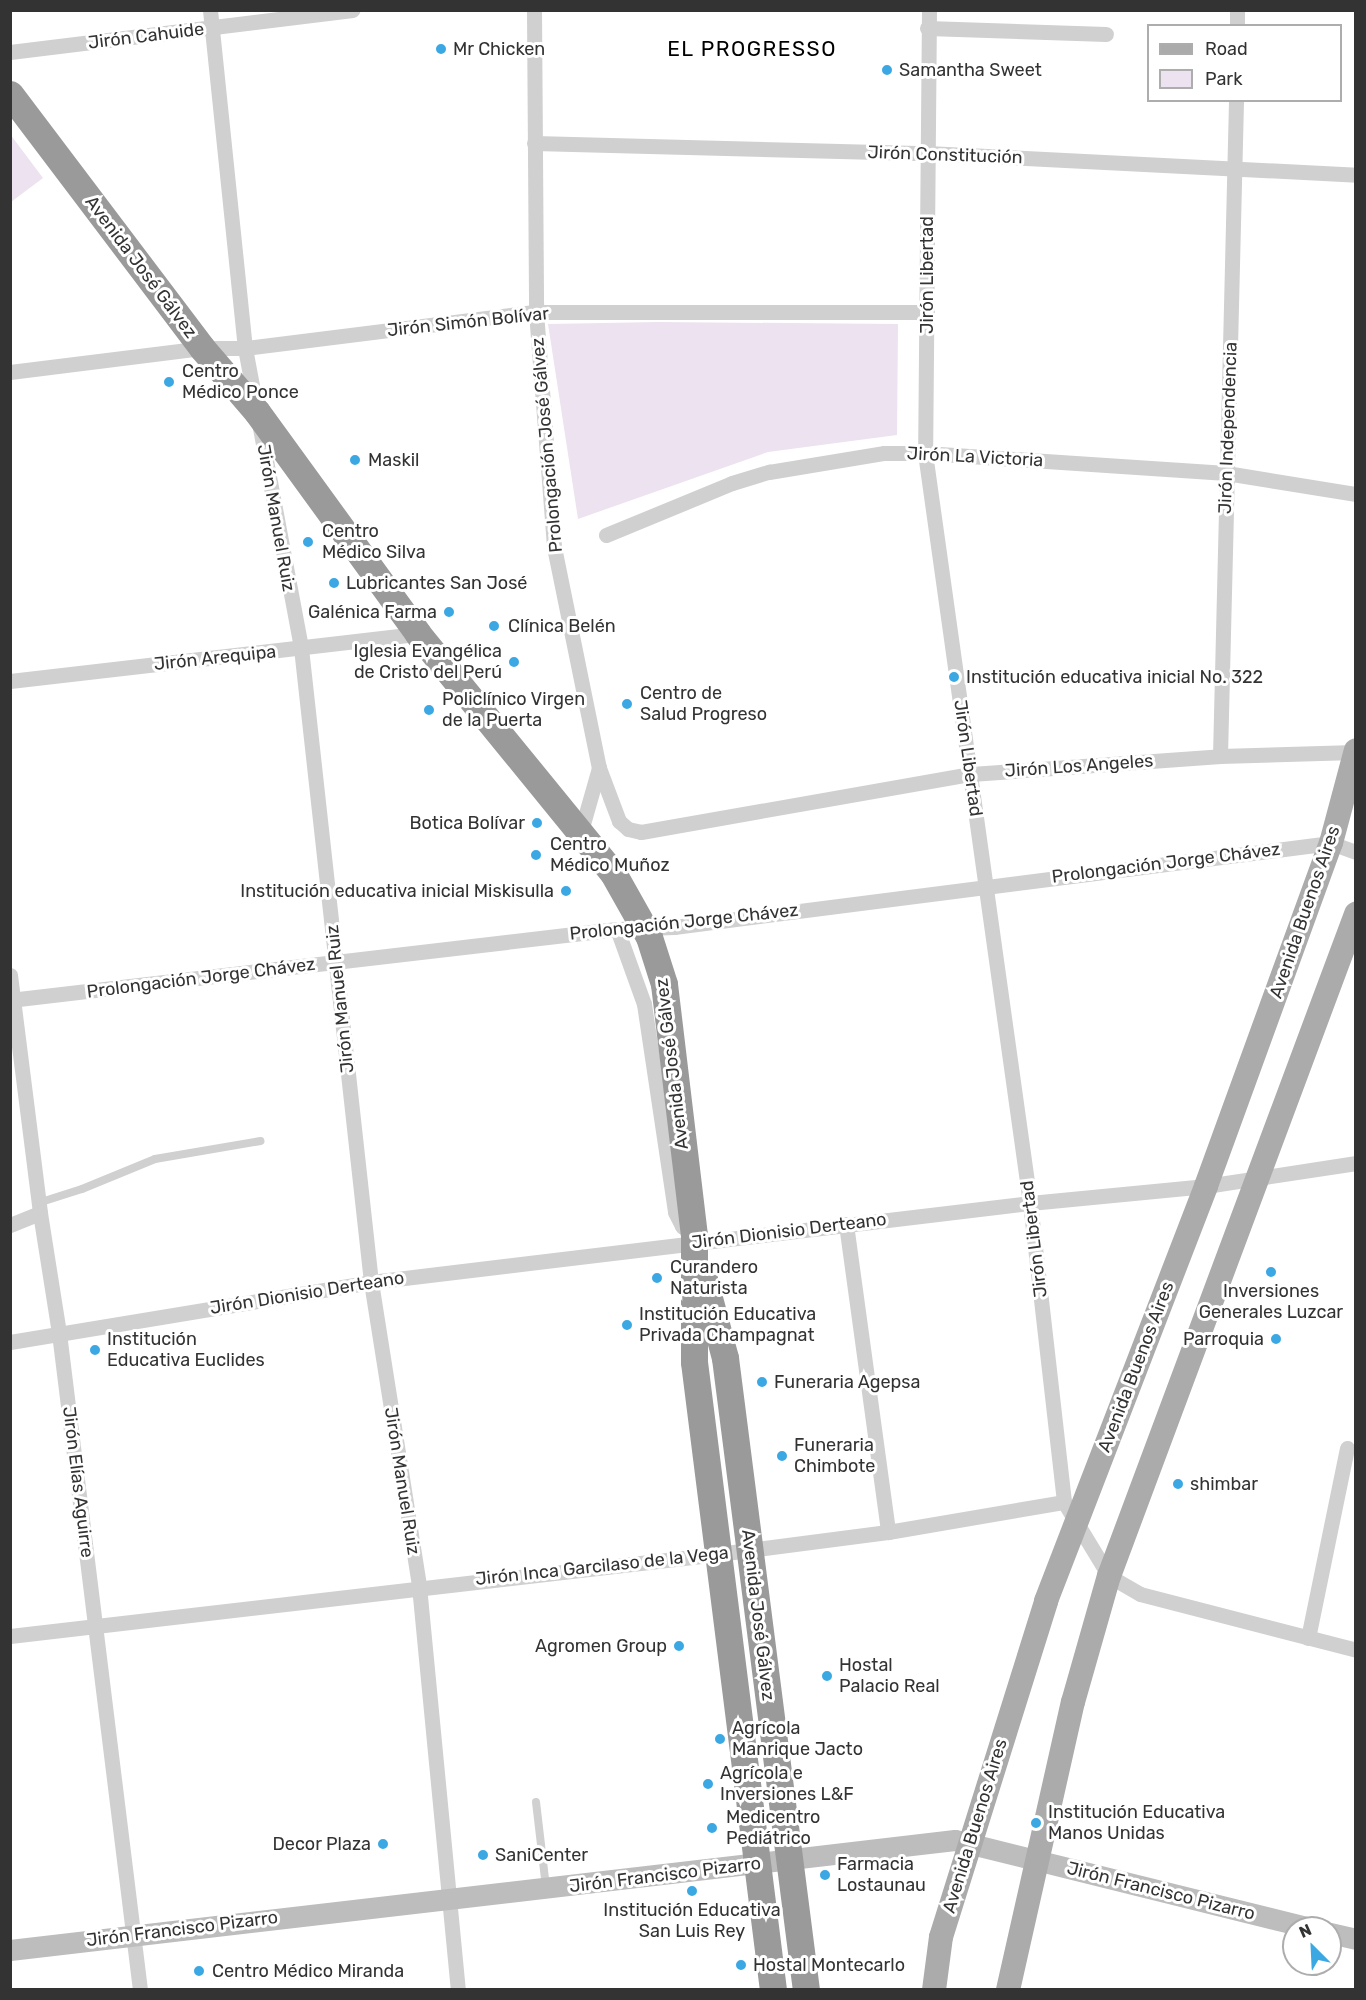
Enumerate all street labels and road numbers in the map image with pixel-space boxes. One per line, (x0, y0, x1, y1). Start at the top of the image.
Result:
street label: Jirón Cahuide (87, 18, 205, 54)
street label: Jirón Constitución (867, 141, 1023, 169)
street label: Avenida José Gálvez (81, 192, 201, 342)
street label: Jirón Libertad (916, 216, 938, 334)
street label: Jirón Simón Bolívar (386, 303, 550, 341)
street label: Prolongación José Gálvez (527, 337, 567, 553)
street label: Jirón Independencia (1214, 342, 1242, 514)
street label: Jirón Manuel Ruiz (252, 443, 300, 593)
street label: Jirón La Victoria (906, 443, 1044, 471)
street label: Jirón Arequipa (152, 641, 278, 675)
street label: Jirón Libertad (949, 698, 987, 818)
street label: Jirón Los Angeles (1004, 750, 1154, 782)
street label: Avenida Buenos Aires (1265, 823, 1345, 1001)
street label: Prolongación Jorge Chávez (1051, 838, 1281, 888)
street label: Prolongación Jorge Chávez (569, 899, 799, 945)
street label: Jirón Manuel Ruiz (321, 924, 359, 1074)
street label: Prolongación Jorge Chávez (86, 953, 316, 1003)
street label: Avenida José Gálvez (651, 977, 693, 1151)
street label: Jirón Libertad (1016, 1179, 1052, 1299)
street label: Jirón Dionisio Derteano (690, 1208, 888, 1254)
street label: Jirón Dionisio Derteano (208, 1267, 406, 1319)
street label: Avenida Buenos Aires (1093, 1278, 1179, 1456)
street label: Jirón Elías Aguirre (58, 1405, 98, 1559)
street label: Jirón Manuel Ruiz (380, 1406, 424, 1556)
street label: Avenida José Gálvez (737, 1528, 779, 1702)
street label: Jirón Inca Garcilaso de la Vega (474, 1542, 730, 1590)
street label: Avenida Buenos Aires (938, 1736, 1012, 1916)
street label: Jirón Francisco Pizarro (568, 1853, 762, 1897)
street label: Jirón Francisco Pizarro (1065, 1857, 1257, 1925)
street label: Jirón Francisco Pizarro (85, 1907, 279, 1951)

